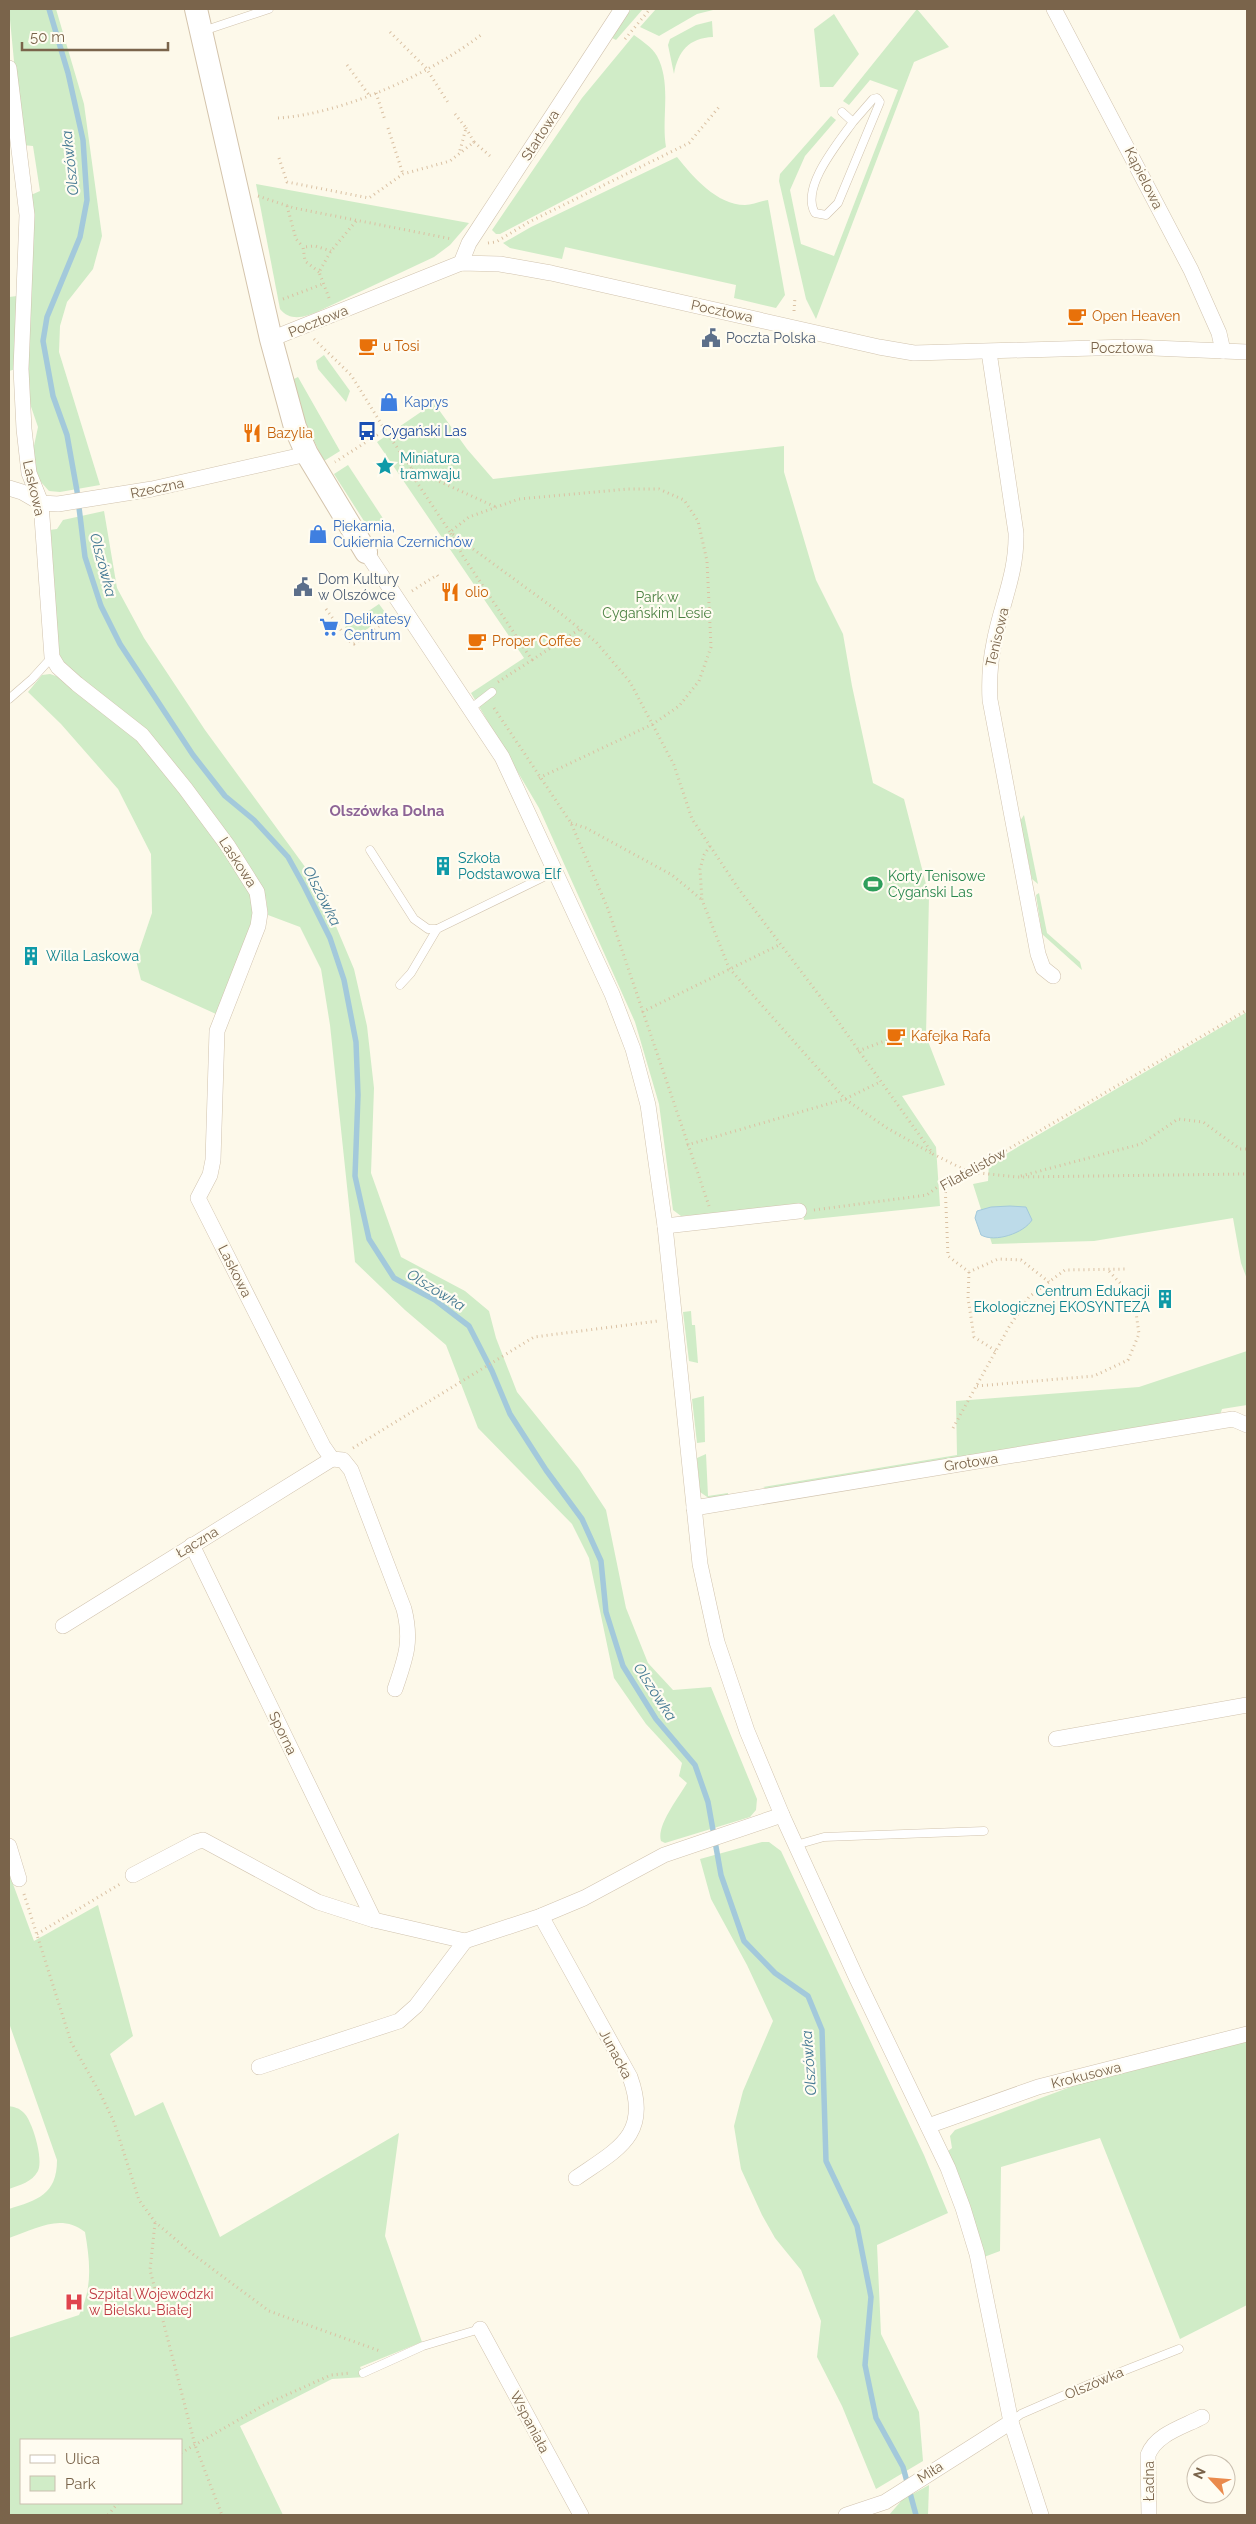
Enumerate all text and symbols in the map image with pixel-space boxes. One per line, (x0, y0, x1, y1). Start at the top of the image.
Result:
scale bar (22, 20, 169, 52)
text: 50 m (30, 28, 65, 46)
street label: Startowa (518, 107, 562, 163)
water label: Olszówka (58, 130, 82, 196)
street label: Kąpielowa (1122, 144, 1166, 212)
street label: Pocztowa (690, 297, 754, 325)
street label: Pocztowa (286, 302, 350, 340)
cafe icon: Open Heaven (1066, 305, 1088, 327)
place label: Open Heaven (1092, 308, 1180, 324)
public building icon: Poczta Polska (700, 327, 722, 349)
place label: Poczta Polska (726, 330, 816, 346)
cafe icon: u Tosi (357, 335, 379, 357)
place label: u Tosi (383, 338, 420, 354)
street label: Pocztowa (1091, 340, 1153, 356)
shop icon: Kaprys (378, 391, 400, 413)
place label: Kaprys (404, 394, 449, 410)
bus stop icon: Cygański Las (356, 420, 378, 442)
restaurant icon: Bazylia (241, 422, 263, 444)
place label: Cygański Las (382, 423, 467, 439)
place label: Bazylia (267, 425, 313, 441)
place label: Miniatura tramwaju (400, 450, 460, 482)
place icon: Miniatura tramwaju (374, 455, 396, 477)
street label: Laskowa (20, 459, 48, 517)
street label: Rzeczna (129, 475, 185, 501)
place label: Piekarnia, Cukiernia Czernichów (333, 518, 474, 550)
shop icon: Piekarnia, Cukiernia Czernichów (307, 523, 329, 545)
water label: Olszówka (86, 531, 120, 599)
place label: Dom Kultury w Olszówce (318, 571, 400, 603)
public building icon: Dom Kultury w Olszówce (292, 576, 314, 598)
restaurant icon: olio (439, 581, 461, 603)
place label: olio (465, 584, 489, 600)
park label: Park w Cygańskim Lesie (602, 589, 712, 621)
street label: Tenisowa (982, 606, 1012, 668)
place label: Delikatesy Centrum (344, 611, 411, 643)
supermarket icon: Delikatesy Centrum (318, 616, 340, 638)
cafe icon: Proper Coffee (466, 630, 488, 652)
place label: Proper Coffee (492, 633, 581, 649)
district label: Olszówka Dolna (330, 802, 445, 820)
street label: Laskowa (216, 834, 260, 890)
place label: Szkoła Podstawowa Elf (458, 850, 562, 882)
building icon: Szkoła Podstawowa Elf (432, 855, 454, 877)
water label: Olszówka (299, 863, 345, 929)
place label: Korty Tenisowe Cygański Las (888, 868, 985, 900)
sports icon: Korty Tenisowe Cygański Las (862, 873, 884, 895)
building icon: Willa Laskowa (20, 945, 42, 967)
place label: Willa Laskowa (46, 948, 139, 964)
cafe icon: Kafejka Rafa (885, 1025, 907, 1047)
place label: Kafejka Rafa (911, 1028, 991, 1044)
street label: Filatelistów (937, 1144, 1009, 1194)
street label: Laskowa (215, 1242, 255, 1300)
water label: Olszówka (404, 1265, 468, 1315)
place label: Centrum Edukacji Ekologicznej EKOSYNTEZA (974, 1283, 1151, 1315)
building icon: Centrum Edukacji Ekologicznej EKOSYNTEZA (1154, 1288, 1176, 1310)
street label: Grotowa (943, 1450, 999, 1474)
street label: Łączna (173, 1523, 221, 1561)
water label: Olszówka (630, 1660, 680, 1724)
street label: Sporna (266, 1709, 300, 1757)
street label: Junacka (596, 2027, 636, 2081)
water label: Olszówka (798, 2030, 820, 2096)
street label: Krokusowa (1049, 2059, 1123, 2091)
place label: Szpital Wojewódzki w Bielsku-Białej (89, 2286, 214, 2318)
hospital icon: Szpital Wojewódzki w Bielsku-Białej (63, 2291, 85, 2313)
street label: Olszówka (1062, 2363, 1126, 2403)
street label: Wspaniała (507, 2388, 553, 2456)
legend (20, 2439, 182, 2504)
text: Ulica (65, 2450, 100, 2468)
north arrow (1186, 2454, 1236, 2504)
street label: Miła (914, 2458, 946, 2486)
street label: Ładna (1141, 2461, 1157, 2501)
text: N (1190, 2465, 1209, 2482)
text: Park (65, 2475, 96, 2493)

